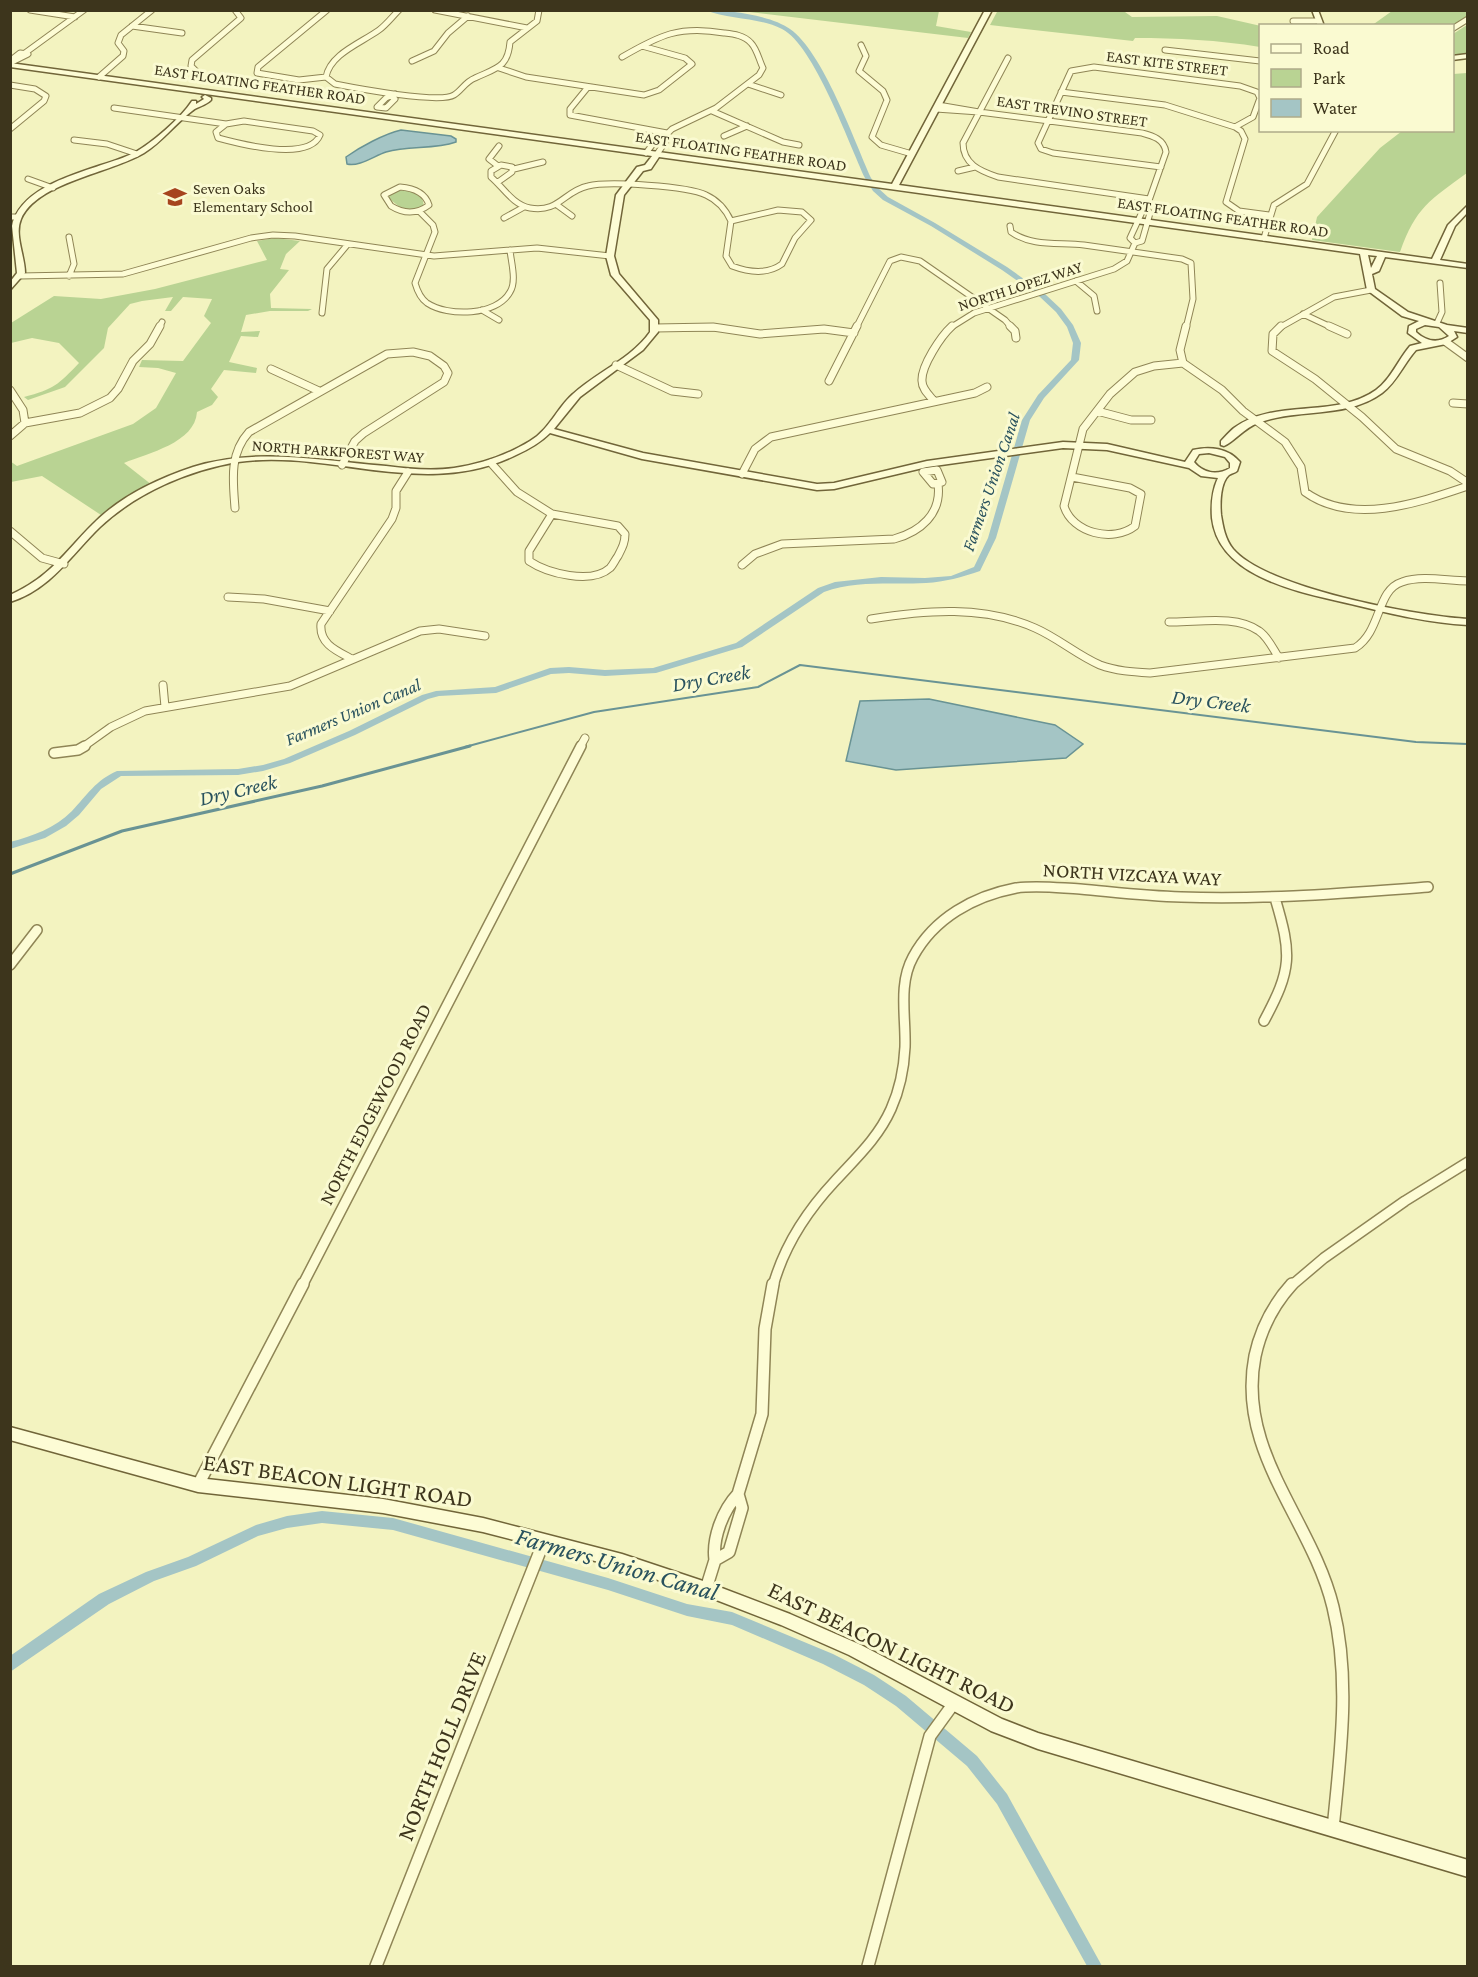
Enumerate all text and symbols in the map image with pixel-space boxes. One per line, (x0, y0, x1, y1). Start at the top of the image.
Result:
legend (1259, 24, 1454, 132)
text: Road (1313, 38, 1350, 58)
street label: EAST KITE STREET (1105, 47, 1229, 79)
street label: EAST FLOATING FEATHER ROAD (153, 61, 367, 107)
text: Park (1313, 68, 1345, 88)
street label: EAST TREVINO STREET (996, 92, 1149, 130)
text: Water (1313, 98, 1358, 118)
street label: EAST FLOATING FEATHER ROAD (634, 128, 848, 174)
place label: Seven Oaks Elementary School (193, 180, 313, 216)
school or university icon: Seven Oaks Elementary School (162, 184, 188, 210)
street label: EAST FLOATING FEATHER ROAD (1116, 194, 1330, 240)
street label: NORTH LOPEZ WAY (956, 258, 1085, 314)
water label: Farmers Union Canal (958, 410, 1024, 554)
street label: NORTH PARKFOREST WAY (251, 436, 425, 466)
water label: Dry Creek (670, 659, 753, 697)
water label: Farmers Union Canal (282, 674, 424, 750)
water label: Dry Creek (1170, 684, 1252, 718)
water label: Dry Creek (197, 769, 280, 811)
street label: NORTH VIZCAYA WAY (1042, 858, 1222, 890)
street label: NORTH EDGEWOOD ROAD (315, 1000, 435, 1208)
street label: EAST BEACON LIGHT ROAD (202, 1448, 474, 1512)
water label: Farmers Union Canal (512, 1521, 722, 1607)
street label: EAST BEACON LIGHT ROAD (764, 1575, 1020, 1719)
street label: NORTH HOLL DRIVE (391, 1648, 491, 1844)

